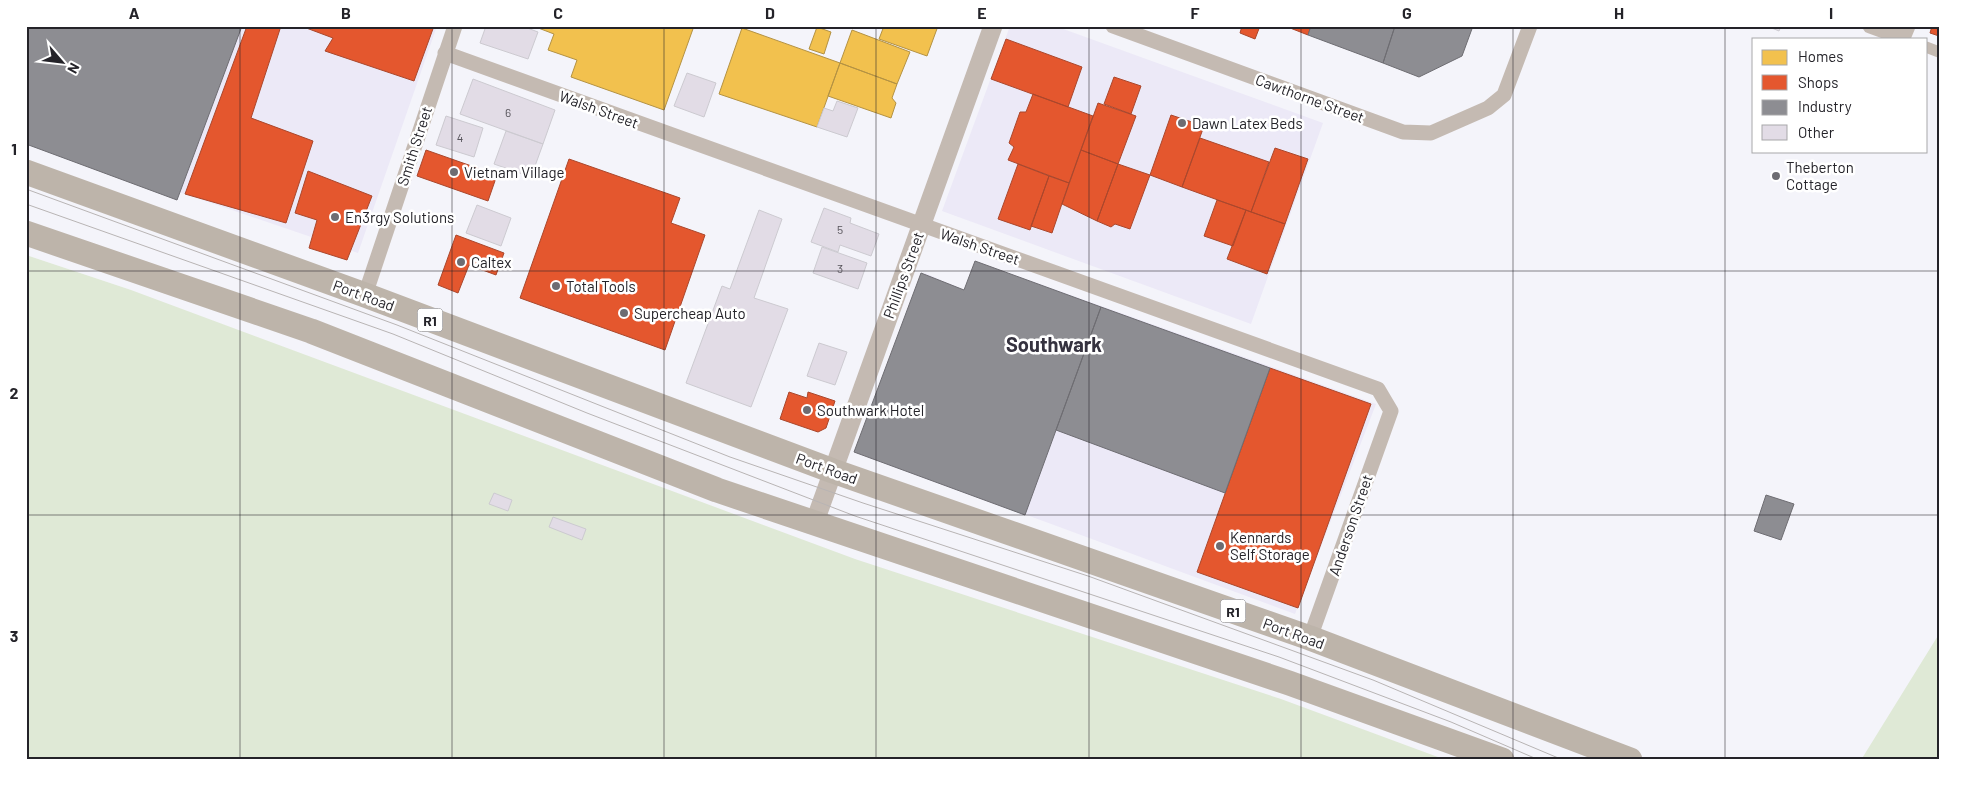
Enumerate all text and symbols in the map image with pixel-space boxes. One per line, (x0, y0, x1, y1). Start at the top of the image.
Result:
text: A (129, 3, 140, 22)
text: B (341, 3, 351, 22)
text: C (553, 3, 563, 22)
text: D (765, 3, 775, 22)
text: E (977, 3, 987, 22)
text: F (1191, 3, 1200, 22)
text: G (1402, 3, 1412, 22)
text: H (1614, 3, 1624, 22)
text: I (1829, 3, 1833, 22)
north arrow (38, 38, 88, 88)
legend (1752, 38, 1928, 152)
text: Homes (1798, 47, 1843, 65)
text: N (64, 60, 84, 76)
street label: Cawthorne Street (1253, 70, 1367, 126)
text: Shops (1798, 73, 1838, 91)
street label: Walsh Street (557, 86, 641, 132)
text: Industry (1798, 97, 1852, 115)
street label: Smith Street (393, 104, 435, 188)
house number: 6 (505, 105, 511, 119)
place label: Dawn Latex Beds (1192, 114, 1303, 132)
marker: Dawn Latex Beds (1176, 117, 1188, 129)
text: Other (1798, 123, 1835, 141)
house number: 4 (457, 130, 463, 144)
text: 1 (11, 139, 17, 158)
place label: Theberton Cottage (1786, 158, 1854, 193)
place label: Vietnam Village (464, 163, 564, 181)
marker: Vietnam Village (448, 166, 460, 178)
marker: Theberton Cottage (1770, 170, 1782, 182)
place label: En3rgy Solutions (345, 208, 454, 226)
marker: En3rgy Solutions (329, 211, 341, 223)
house number: 5 (837, 222, 843, 236)
street label: Walsh Street (938, 224, 1022, 268)
street label: Phillips Street (879, 229, 927, 321)
place label: Caltex (471, 253, 511, 271)
marker: Caltex (455, 256, 467, 268)
house number: 3 (837, 261, 843, 275)
street label: Port Road (331, 276, 397, 314)
place label: Total Tools (566, 277, 636, 295)
marker: Total Tools (550, 280, 562, 292)
place label: Supercheap Auto (634, 304, 746, 322)
marker: Supercheap Auto (618, 307, 630, 319)
road number: R1 (418, 308, 442, 332)
district label: Southwark (1006, 332, 1102, 356)
text: 2 (10, 383, 19, 402)
place label: Southwark Hotel (817, 401, 924, 419)
marker: Southwark Hotel (801, 404, 813, 416)
street label: Port Road (794, 449, 860, 487)
street label: Anderson Street (1324, 472, 1376, 578)
place label: Kennards Self Storage (1230, 528, 1310, 563)
marker: Kennards Self Storage (1214, 540, 1226, 552)
road number: R1 (1220, 600, 1246, 622)
street label: Port Road (1261, 614, 1327, 652)
text: 3 (10, 626, 18, 645)

